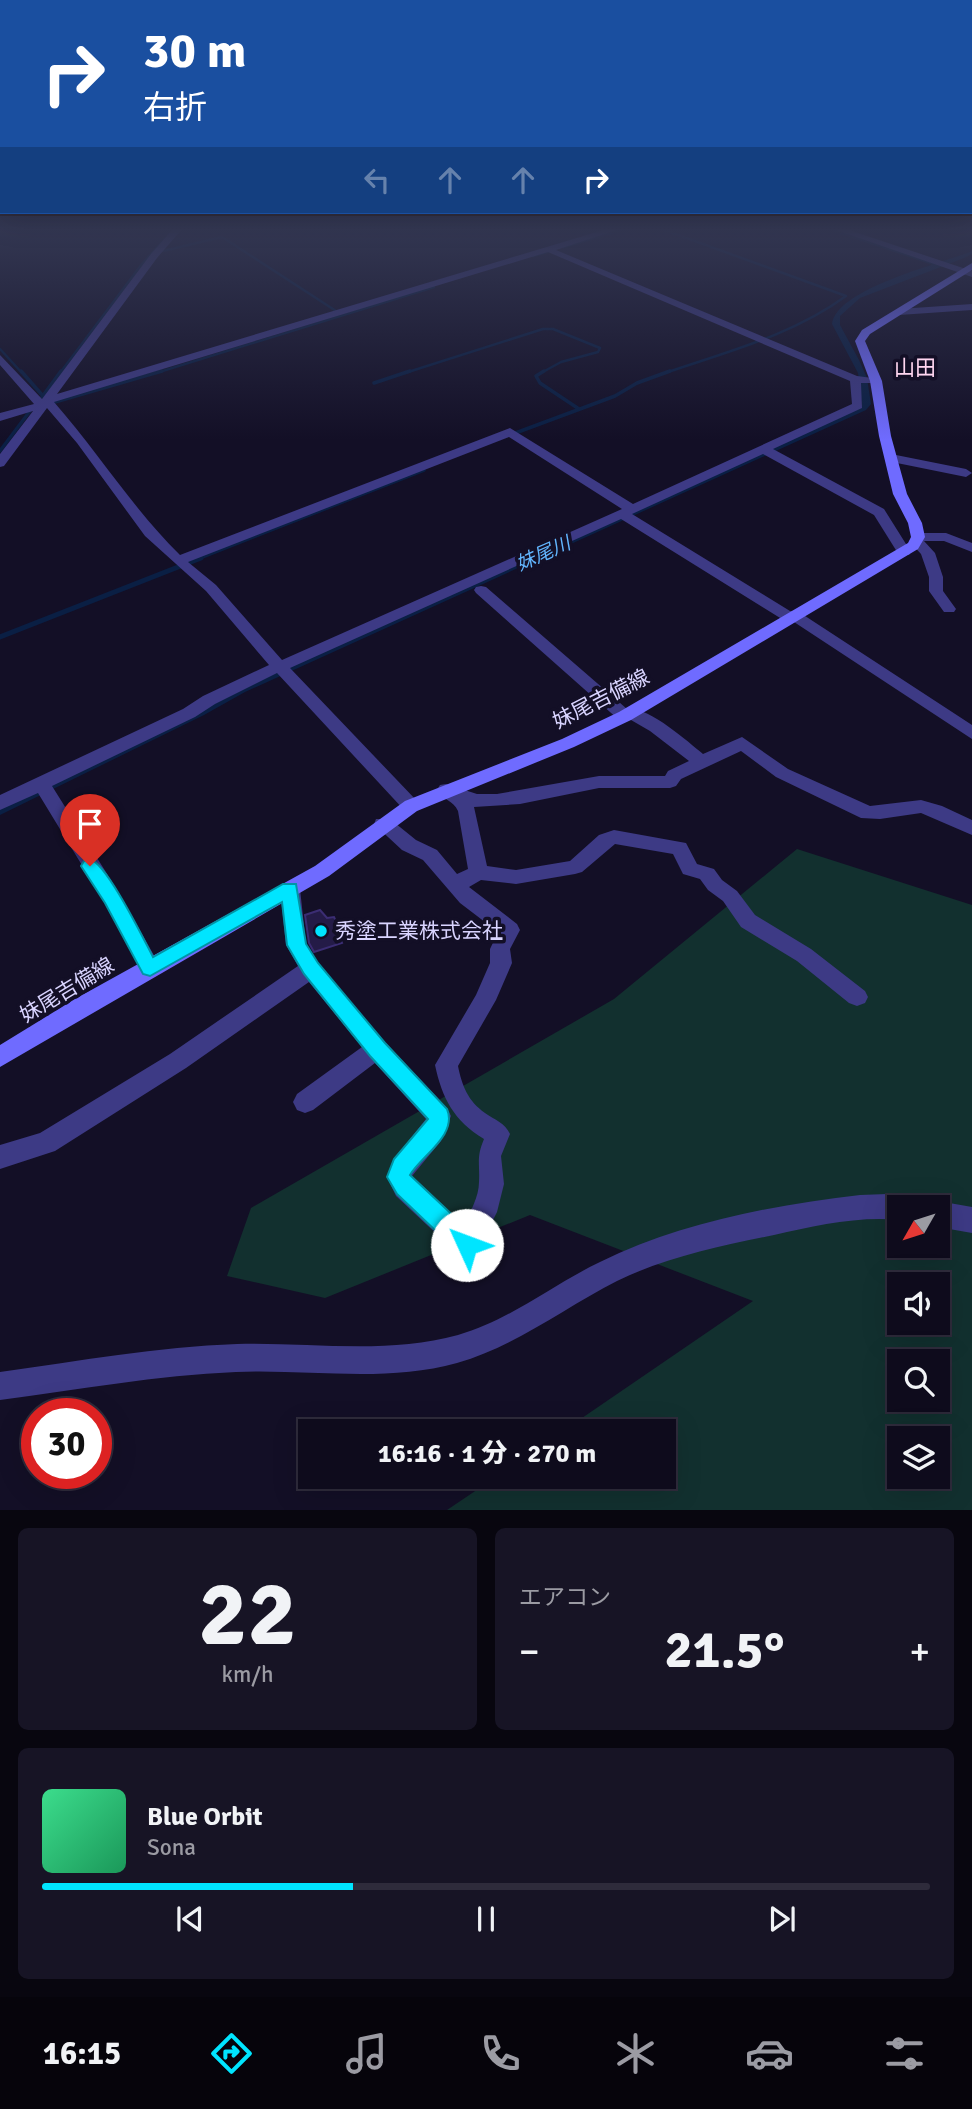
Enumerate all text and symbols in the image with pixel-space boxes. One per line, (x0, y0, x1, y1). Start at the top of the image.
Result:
text: 30 m (143, 21, 246, 81)
icon: right (28, 28, 119, 119)
text: 右折 (143, 88, 207, 127)
icon: left (358, 161, 396, 199)
icon: ahead (431, 161, 469, 199)
icon: ahead (504, 161, 542, 199)
icon: right (577, 161, 615, 199)
district label: 山田 (894, 355, 936, 381)
water label: 妹尾川 (512, 531, 576, 576)
street label: 妹尾吉備線 (548, 664, 654, 734)
pin (60, 794, 120, 866)
icon: arrive (71, 805, 109, 843)
place label: 秀塗工業株式会社 (335, 918, 503, 944)
marker: 秀塗工業株式会社 (313, 923, 329, 939)
street label: 妹尾吉備線 (15, 952, 119, 1028)
north arrow (887, 1195, 950, 1258)
map controls (887, 1195, 950, 1489)
position arrow (430, 1208, 504, 1282)
button: sound (887, 1272, 950, 1335)
button: search (887, 1349, 950, 1412)
speed limit sign: 30 (21, 1398, 112, 1489)
button: layers (887, 1426, 950, 1489)
text: 16:16 · 1 分 · 270 m (378, 1438, 596, 1470)
text: 22 (198, 1558, 297, 1671)
text: エアコン (519, 1583, 611, 1612)
text: 21.5° (665, 1618, 784, 1682)
text: − (519, 1628, 540, 1675)
text: + (909, 1628, 930, 1675)
text: km/h (221, 1660, 274, 1689)
text: Blue Orbit (147, 1801, 263, 1833)
text: Sona (147, 1833, 196, 1862)
icon: previous (171, 1900, 209, 1938)
icon: pause (467, 1900, 505, 1938)
icon: next (763, 1900, 801, 1938)
icon: directions (207, 2029, 256, 2078)
icon: music (342, 2029, 391, 2078)
icon: phone (476, 2029, 525, 2078)
icon: climate (611, 2029, 660, 2078)
icon: car (745, 2029, 794, 2078)
icon: filters (880, 2029, 929, 2078)
text: 16:15 (43, 2034, 121, 2073)

